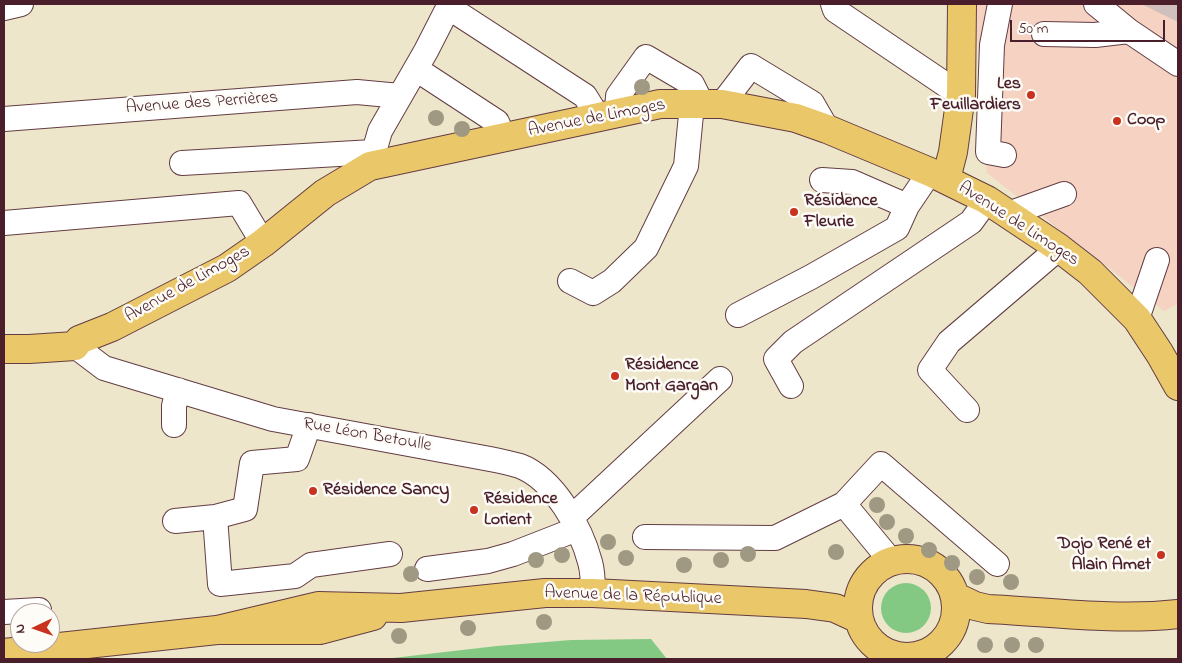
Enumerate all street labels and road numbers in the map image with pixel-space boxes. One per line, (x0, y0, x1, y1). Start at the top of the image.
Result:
street label: Avenue des Perrières (125, 88, 279, 120)
street label: Avenue de Limoges (526, 95, 668, 143)
street label: Avenue de Limoges (954, 178, 1082, 272)
street label: Avenue de Limoges (122, 242, 254, 328)
street label: Rue Léon Betoulle (301, 414, 433, 458)
street label: Avenue de la République (544, 583, 722, 611)

